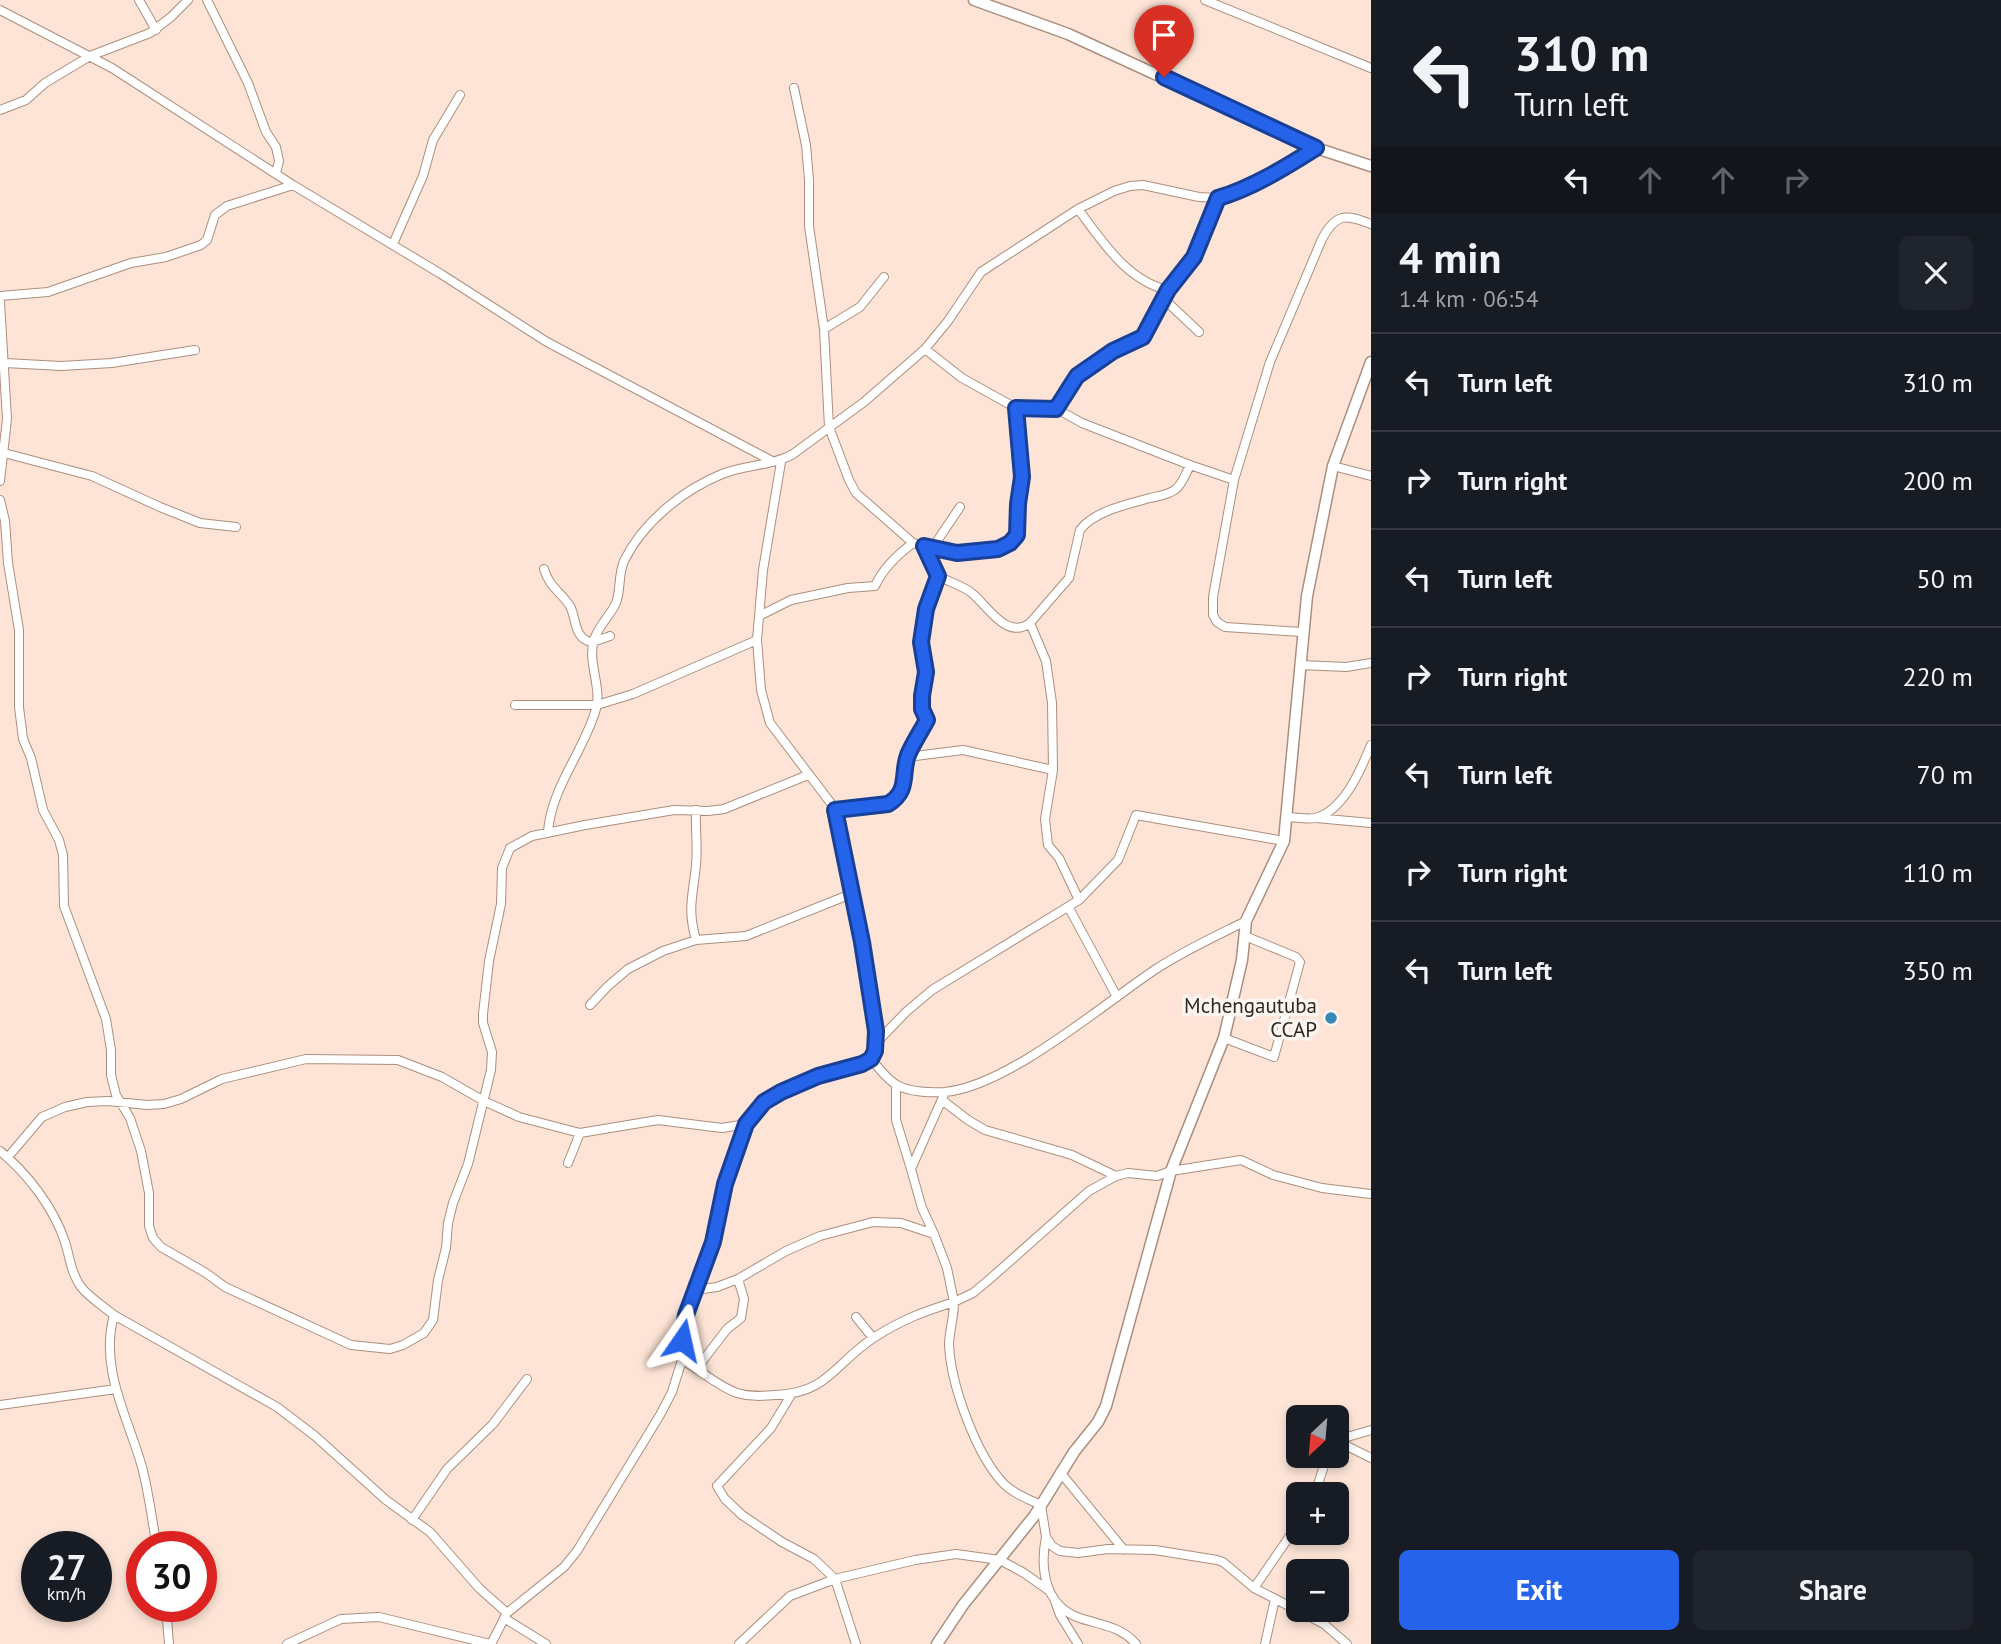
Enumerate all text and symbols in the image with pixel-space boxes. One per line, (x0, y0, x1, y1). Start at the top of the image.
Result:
pin (1134, 5, 1194, 77)
icon: arrive (1145, 16, 1183, 54)
text: 310 m (1514, 21, 1649, 85)
icon: left (1399, 28, 1490, 119)
text: Turn left (1514, 83, 1629, 125)
icon: left (1558, 161, 1596, 199)
icon: ahead (1631, 161, 1669, 199)
icon: ahead (1704, 161, 1742, 199)
icon: right (1777, 161, 1815, 199)
text: 4 min (1399, 230, 1501, 285)
button: close (1899, 236, 1973, 310)
text: 1.4 km · 06:54 (1399, 284, 1538, 313)
icon: left (1399, 363, 1437, 401)
text: Turn left (1458, 366, 1552, 399)
text: 310 m (1902, 366, 1973, 399)
icon: right (1399, 461, 1437, 499)
text: Turn right (1458, 464, 1567, 497)
text: 200 m (1902, 464, 1973, 497)
icon: left (1399, 559, 1437, 597)
text: Turn left (1458, 562, 1552, 595)
text: 50 m (1917, 562, 1973, 595)
icon: right (1399, 657, 1437, 695)
text: Turn right (1458, 660, 1567, 693)
text: 220 m (1902, 660, 1973, 693)
icon: left (1399, 755, 1437, 793)
text: Turn left (1458, 758, 1552, 791)
text: 70 m (1917, 758, 1973, 791)
icon: right (1399, 853, 1437, 891)
text: Turn right (1458, 856, 1567, 889)
text: 110 m (1902, 856, 1973, 889)
icon: left (1399, 951, 1437, 989)
text: Turn left (1458, 954, 1552, 987)
text: 350 m (1902, 954, 1973, 987)
place label: Mchengautuba CCAP (1184, 992, 1317, 1043)
marker: Mchengautuba CCAP (1323, 1010, 1339, 1026)
position arrow (645, 1303, 719, 1377)
north arrow (1286, 1405, 1349, 1468)
map controls (1286, 1405, 1349, 1622)
button: + (1286, 1482, 1349, 1545)
speed limit sign: 30 (126, 1531, 217, 1622)
text: 27 (47, 1544, 86, 1590)
button: Exit (1399, 1550, 1679, 1630)
button: Share (1693, 1550, 1973, 1630)
button: − (1286, 1559, 1349, 1622)
text: km/h (47, 1582, 86, 1605)

